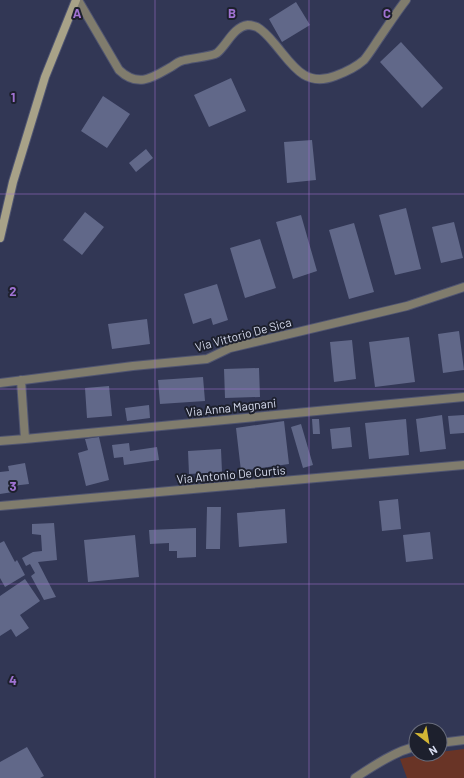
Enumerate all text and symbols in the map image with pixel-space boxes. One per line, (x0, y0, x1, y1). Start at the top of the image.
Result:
text: A (73, 5, 82, 21)
text: B (228, 5, 236, 21)
text: C (383, 5, 391, 21)
text: 1 (11, 89, 15, 105)
text: 2 (9, 283, 17, 299)
street label: Via Vittorio De Sica (193, 314, 293, 354)
street label: Via Anna Magnani (185, 395, 277, 419)
street label: Via Antonio De Curtis (176, 462, 286, 486)
text: 3 (9, 478, 17, 494)
text: 4 (9, 672, 17, 688)
north arrow (408, 722, 448, 762)
text: N (427, 744, 440, 758)

